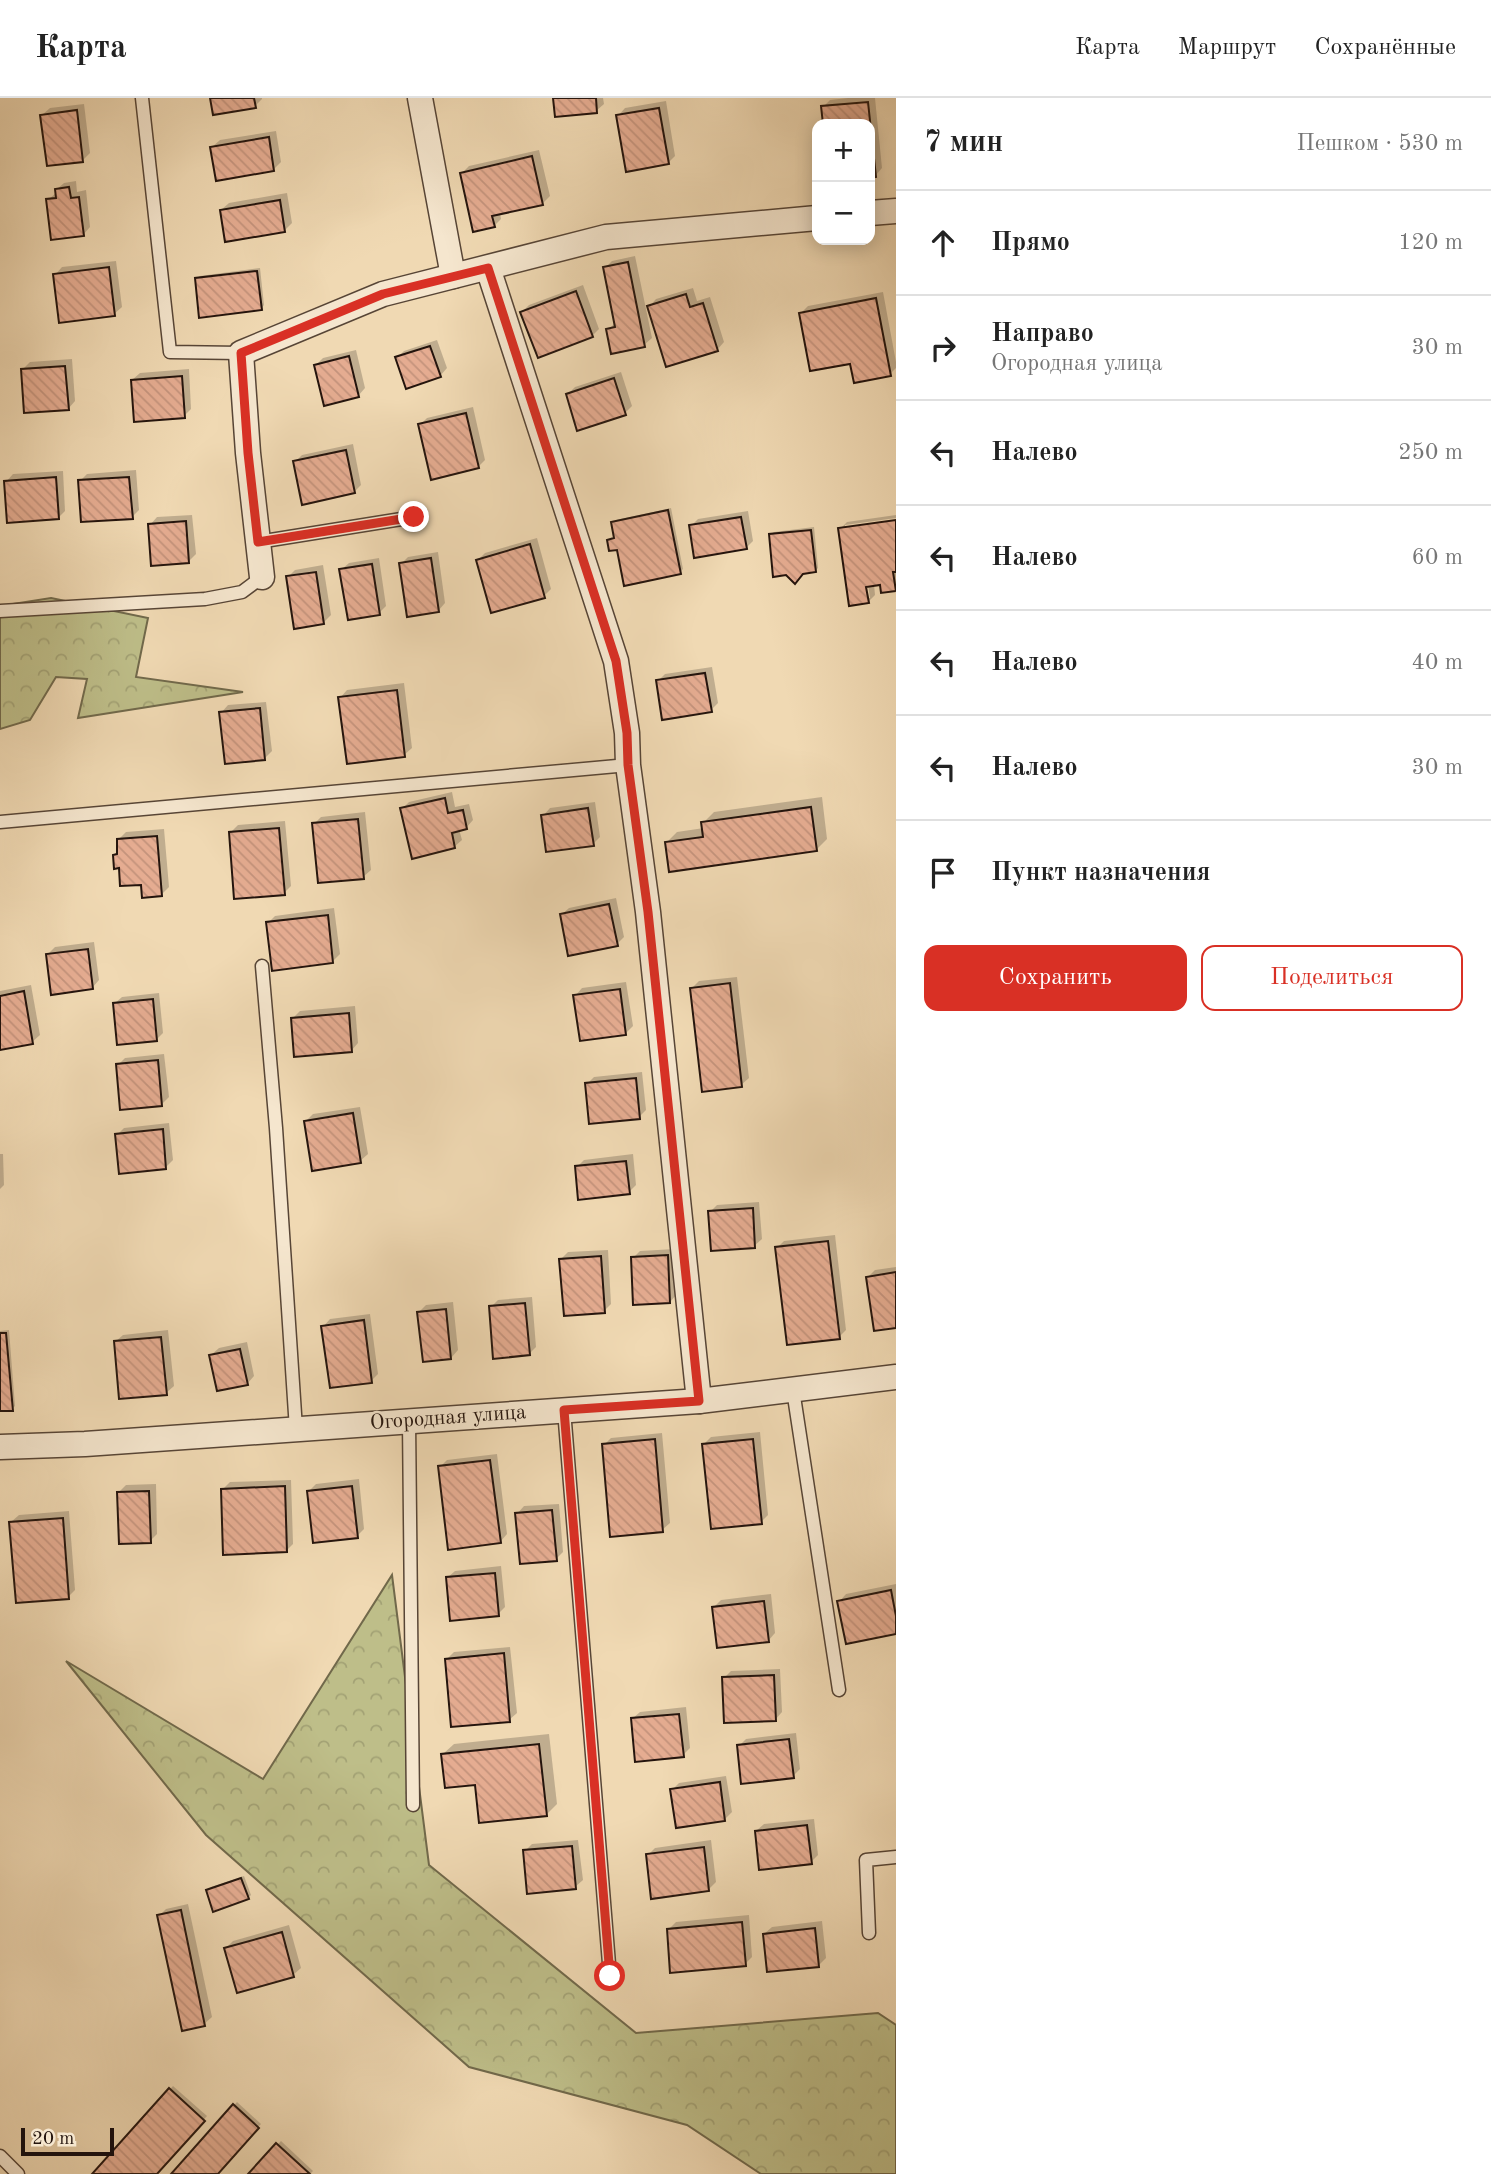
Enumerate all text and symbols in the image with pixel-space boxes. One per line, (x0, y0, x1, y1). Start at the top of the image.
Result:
text: Карта (35, 32, 127, 65)
text: Карта (1075, 36, 1140, 60)
text: Маршрут (1178, 36, 1276, 60)
text: Сохранённые (1314, 36, 1456, 60)
map controls (812, 119, 875, 245)
button: + (812, 119, 875, 182)
text: 7 мин (924, 128, 1003, 158)
text: Пешком · 530 m (1297, 132, 1463, 155)
button: − (812, 182, 875, 245)
icon: ahead (924, 224, 962, 262)
text: Прямо (991, 230, 1070, 256)
text: 120 m (1398, 231, 1463, 254)
text: Направо (991, 321, 1094, 347)
icon: right (924, 329, 962, 367)
text: 30 m (1412, 336, 1463, 359)
text: Огородная улица (991, 352, 1163, 375)
icon: left (924, 434, 962, 472)
text: Налево (991, 440, 1078, 466)
text: 250 m (1398, 441, 1463, 464)
route end (398, 501, 429, 532)
icon: left (924, 539, 962, 577)
text: Налево (991, 545, 1078, 571)
text: 60 m (1412, 546, 1463, 569)
icon: left (924, 644, 962, 682)
text: Налево (991, 650, 1078, 676)
text: 40 m (1412, 651, 1463, 674)
icon: left (924, 749, 962, 787)
text: Налево (991, 755, 1078, 781)
text: 30 m (1412, 756, 1463, 779)
icon: arrive (924, 854, 962, 892)
text: Пункт назначения (991, 860, 1210, 886)
button: Сохранить (924, 945, 1187, 1011)
button: Поделиться (1201, 945, 1463, 1011)
street label: Огородная улица (369, 1402, 527, 1434)
route start (594, 1960, 625, 1991)
scale bar (21, 2125, 114, 2157)
text: 20 m (32, 2130, 74, 2149)

